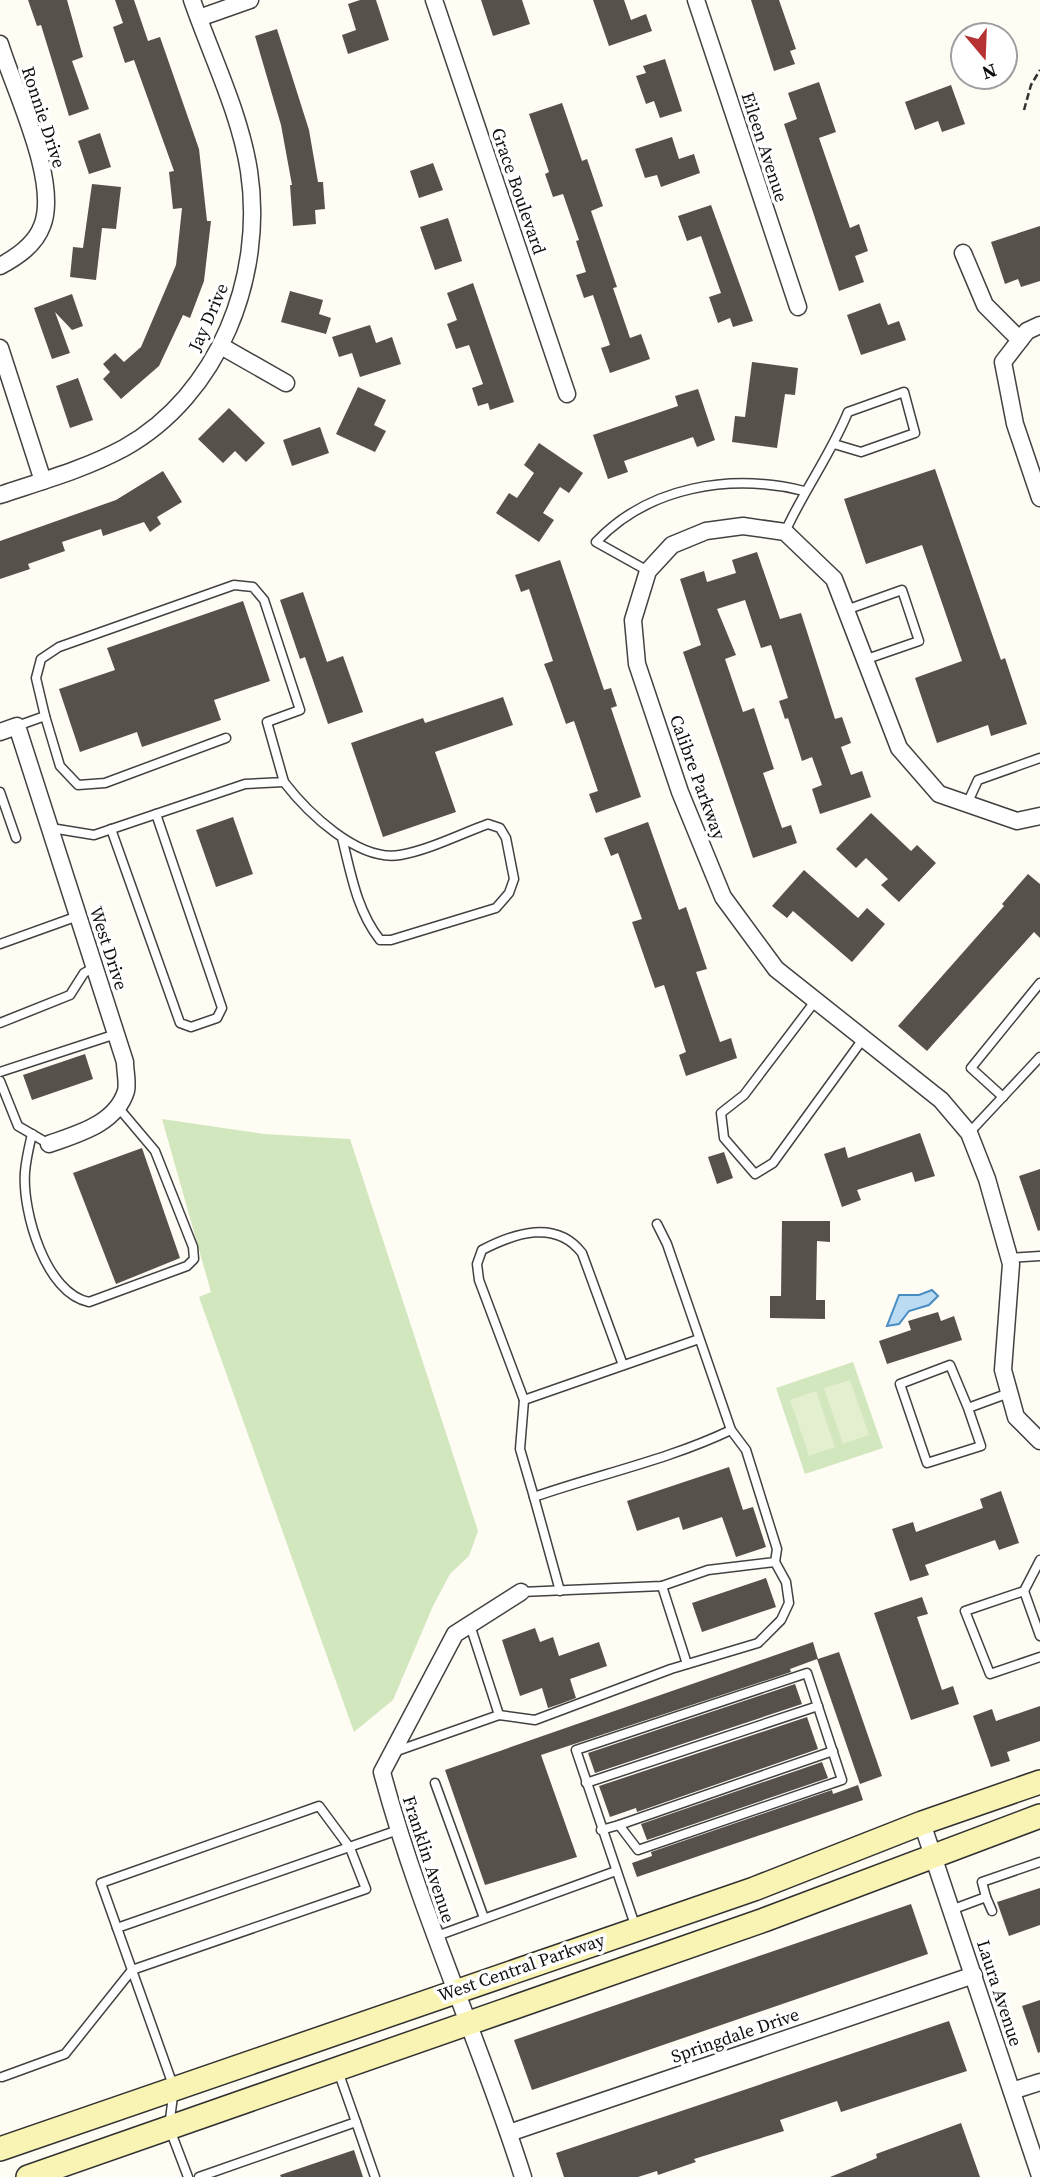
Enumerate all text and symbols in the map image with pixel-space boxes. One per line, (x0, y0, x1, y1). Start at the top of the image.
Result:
north arrow (949, 21, 1019, 91)
text: N (979, 58, 1000, 87)
street label: Ronnie Drive (16, 63, 72, 171)
street label: Eileen Avenue (735, 89, 795, 205)
street label: Grace Boulevard (486, 124, 552, 258)
street label: Jay Drive (182, 279, 234, 356)
street label: Calibre Parkway (664, 711, 732, 844)
street label: West Drive (84, 903, 134, 993)
street label: Franklin Avenue (397, 1792, 461, 1926)
street label: West Central Parkway (434, 1926, 609, 2007)
street label: Laura Avenue (971, 1937, 1029, 2049)
street label: Springdale Drive (668, 2001, 802, 2069)

